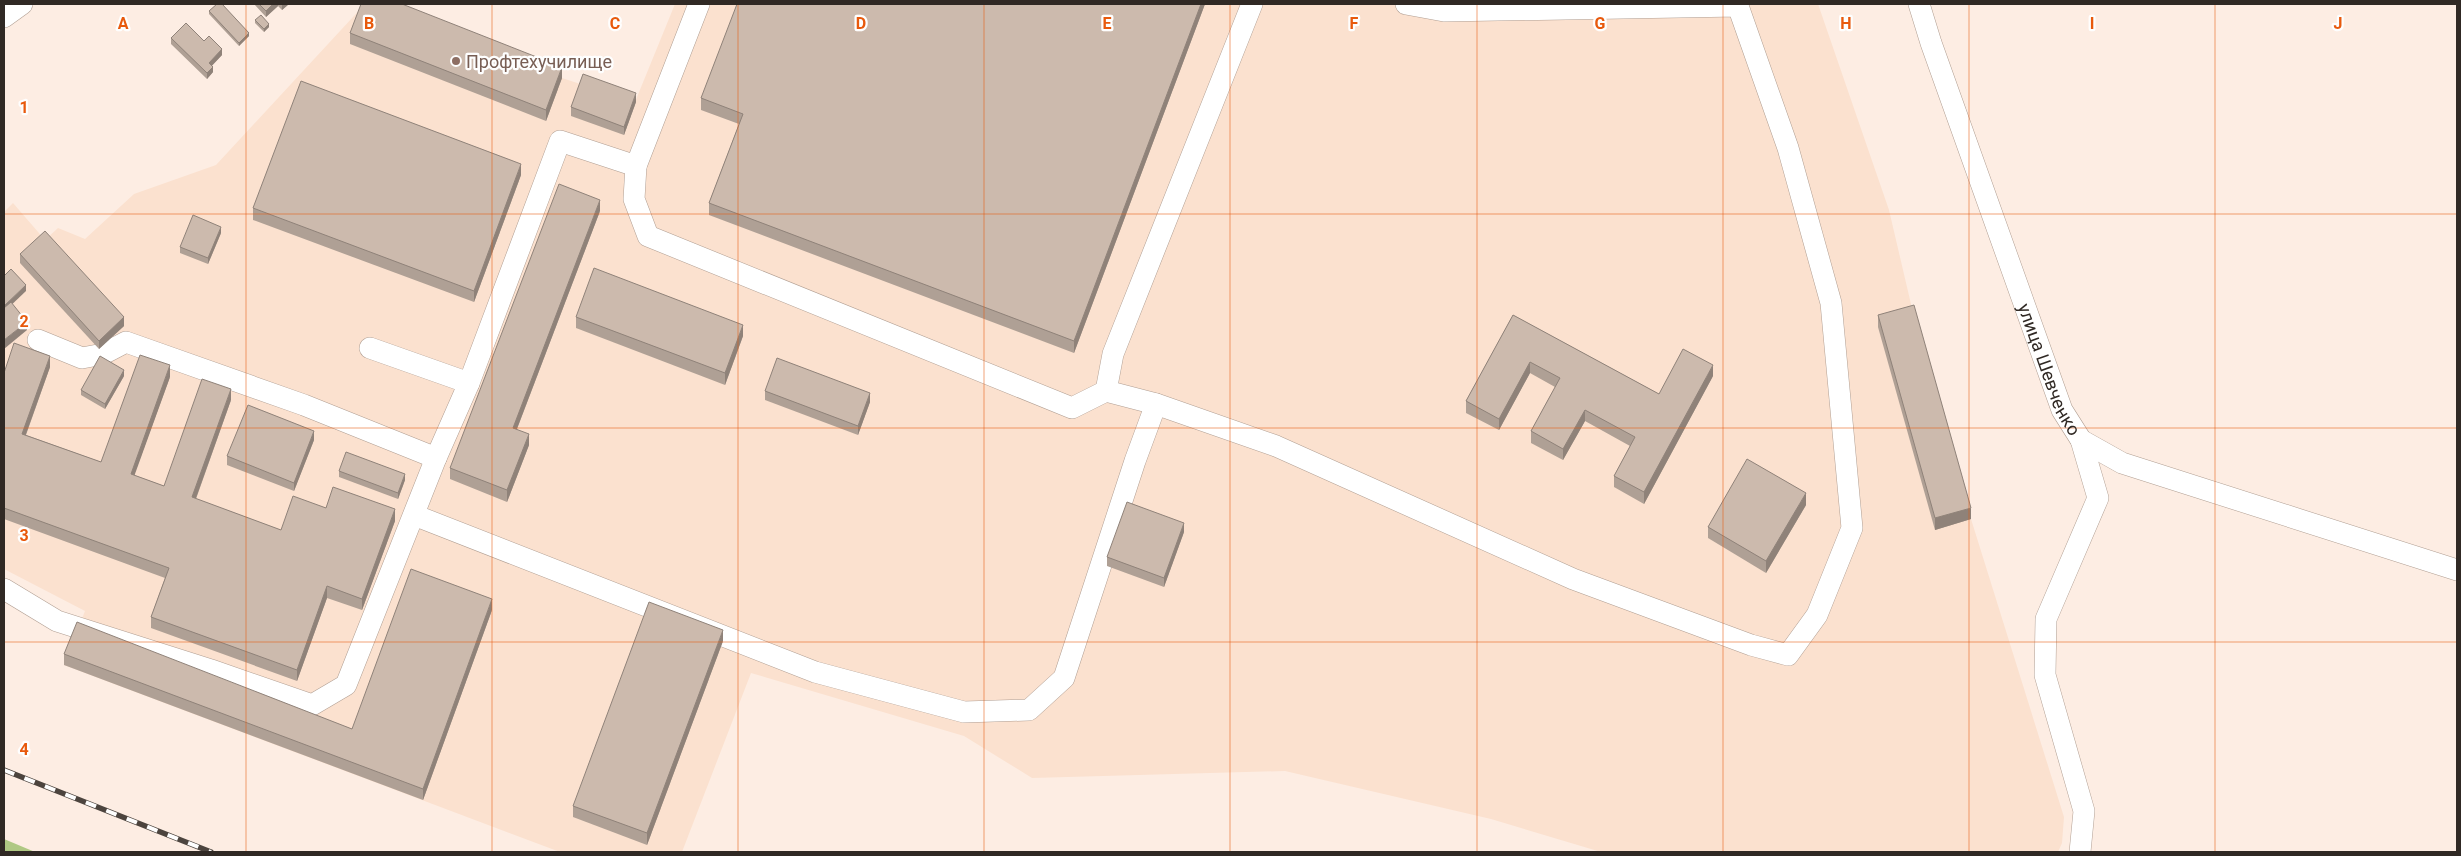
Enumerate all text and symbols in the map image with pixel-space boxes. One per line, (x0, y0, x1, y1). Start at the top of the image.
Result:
text: A (118, 14, 129, 33)
text: B (364, 14, 374, 33)
text: C (610, 14, 620, 33)
text: D (856, 14, 866, 33)
text: E (1103, 14, 1112, 33)
text: F (1350, 14, 1359, 33)
text: G (1595, 14, 1606, 33)
text: H (1840, 14, 1852, 33)
text: I (2090, 14, 2094, 33)
text: J (2334, 14, 2342, 33)
place label: Профтехучилище (466, 51, 612, 72)
marker: Профтехучилище (450, 55, 462, 67)
text: 1 (19, 98, 29, 117)
street label: улица Шевченко (2014, 300, 2086, 439)
text: 2 (19, 312, 29, 331)
text: 3 (19, 526, 29, 545)
text: 4 (19, 740, 29, 759)

